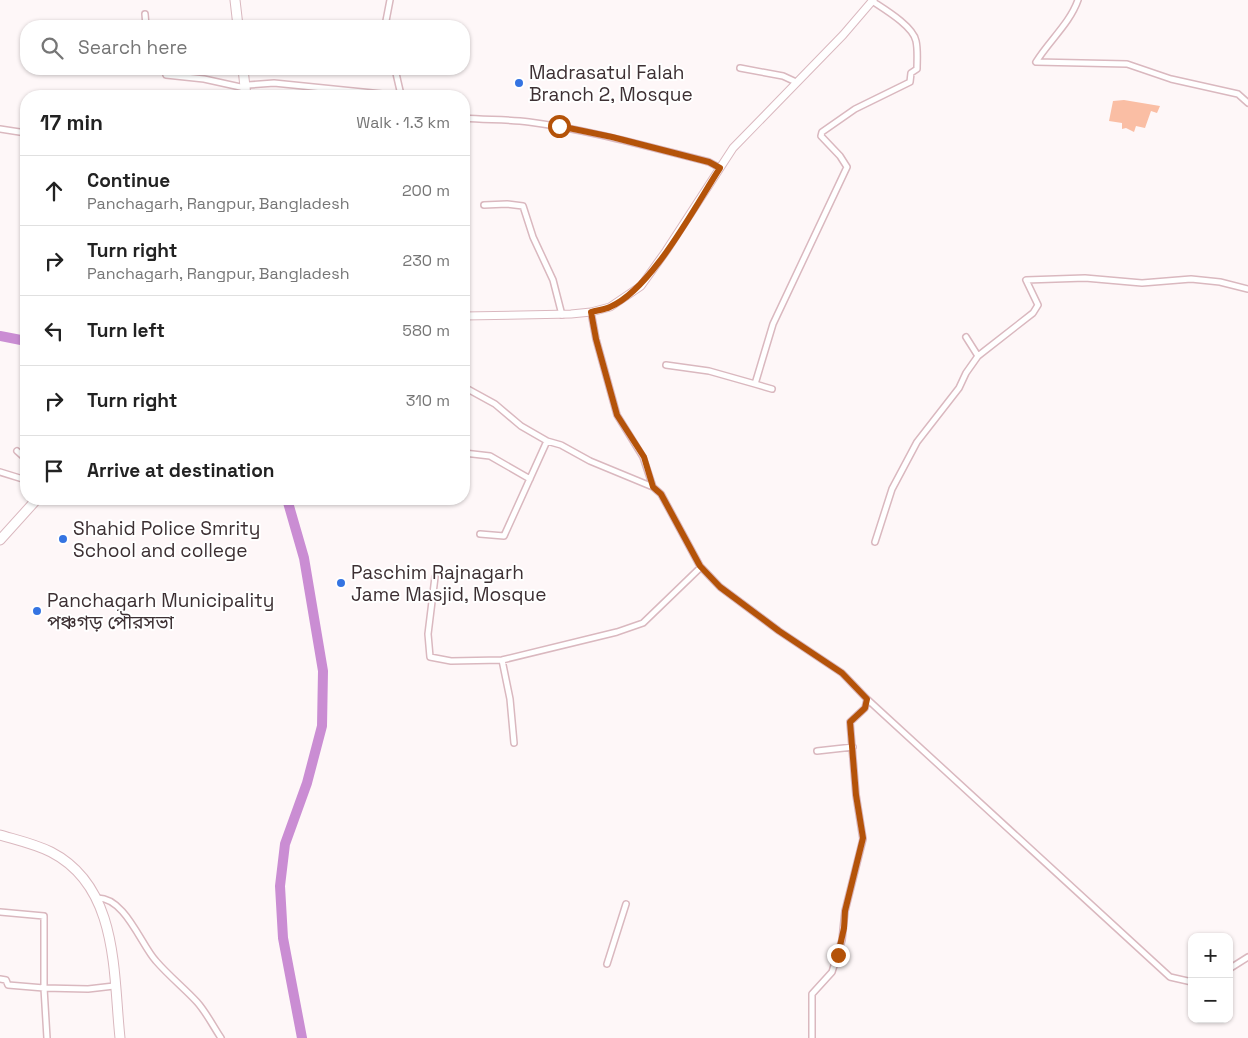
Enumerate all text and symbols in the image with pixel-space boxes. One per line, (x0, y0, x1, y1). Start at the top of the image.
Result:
search box (20, 20, 470, 75)
icon: search (38, 34, 66, 62)
text: Search here (78, 35, 188, 60)
place label: Madrasatul Falah Branch 2, Mosque (529, 60, 693, 107)
marker: Madrasatul Falah Branch 2, Mosque (513, 77, 525, 89)
text: 17 min (40, 109, 103, 136)
text: Walk · 1.3 km (356, 112, 450, 133)
route start (548, 115, 571, 138)
text: Continue (87, 168, 170, 193)
icon: ahead (40, 177, 68, 205)
text: 200 m (402, 180, 450, 201)
text: Panchagarh, Rangpur, Bangladesh (87, 193, 350, 214)
text: Turn right (87, 238, 177, 263)
icon: right (40, 247, 68, 275)
text: 230 m (403, 250, 450, 271)
text: Panchagarh, Rangpur, Bangladesh (87, 263, 350, 284)
icon: left (40, 317, 68, 345)
text: Turn left (87, 318, 165, 343)
text: 580 m (402, 320, 450, 341)
icon: right (40, 387, 68, 415)
text: Turn right (87, 388, 177, 413)
text: 310 m (406, 390, 450, 411)
icon: arrive (40, 457, 68, 485)
text: Arrive at destination (87, 458, 275, 483)
place label: Shahid Police Smrity School and college (73, 516, 260, 563)
marker: Shahid Police Smrity School and college (57, 533, 69, 545)
place label: Paschim Rajnagarh Jame Masjid, Mosque (351, 560, 546, 607)
marker: Paschim Rajnagarh Jame Masjid, Mosque (335, 577, 347, 589)
place label: Panchagarh Municipality পঞ্চগড় পৌরসভা (47, 588, 275, 635)
marker: Panchagarh Municipality পঞ্চগড় পৌরসভা (31, 605, 43, 617)
map controls (1188, 933, 1233, 1023)
button: + (1188, 933, 1233, 978)
route end (827, 944, 850, 967)
button: − (1188, 978, 1233, 1023)

